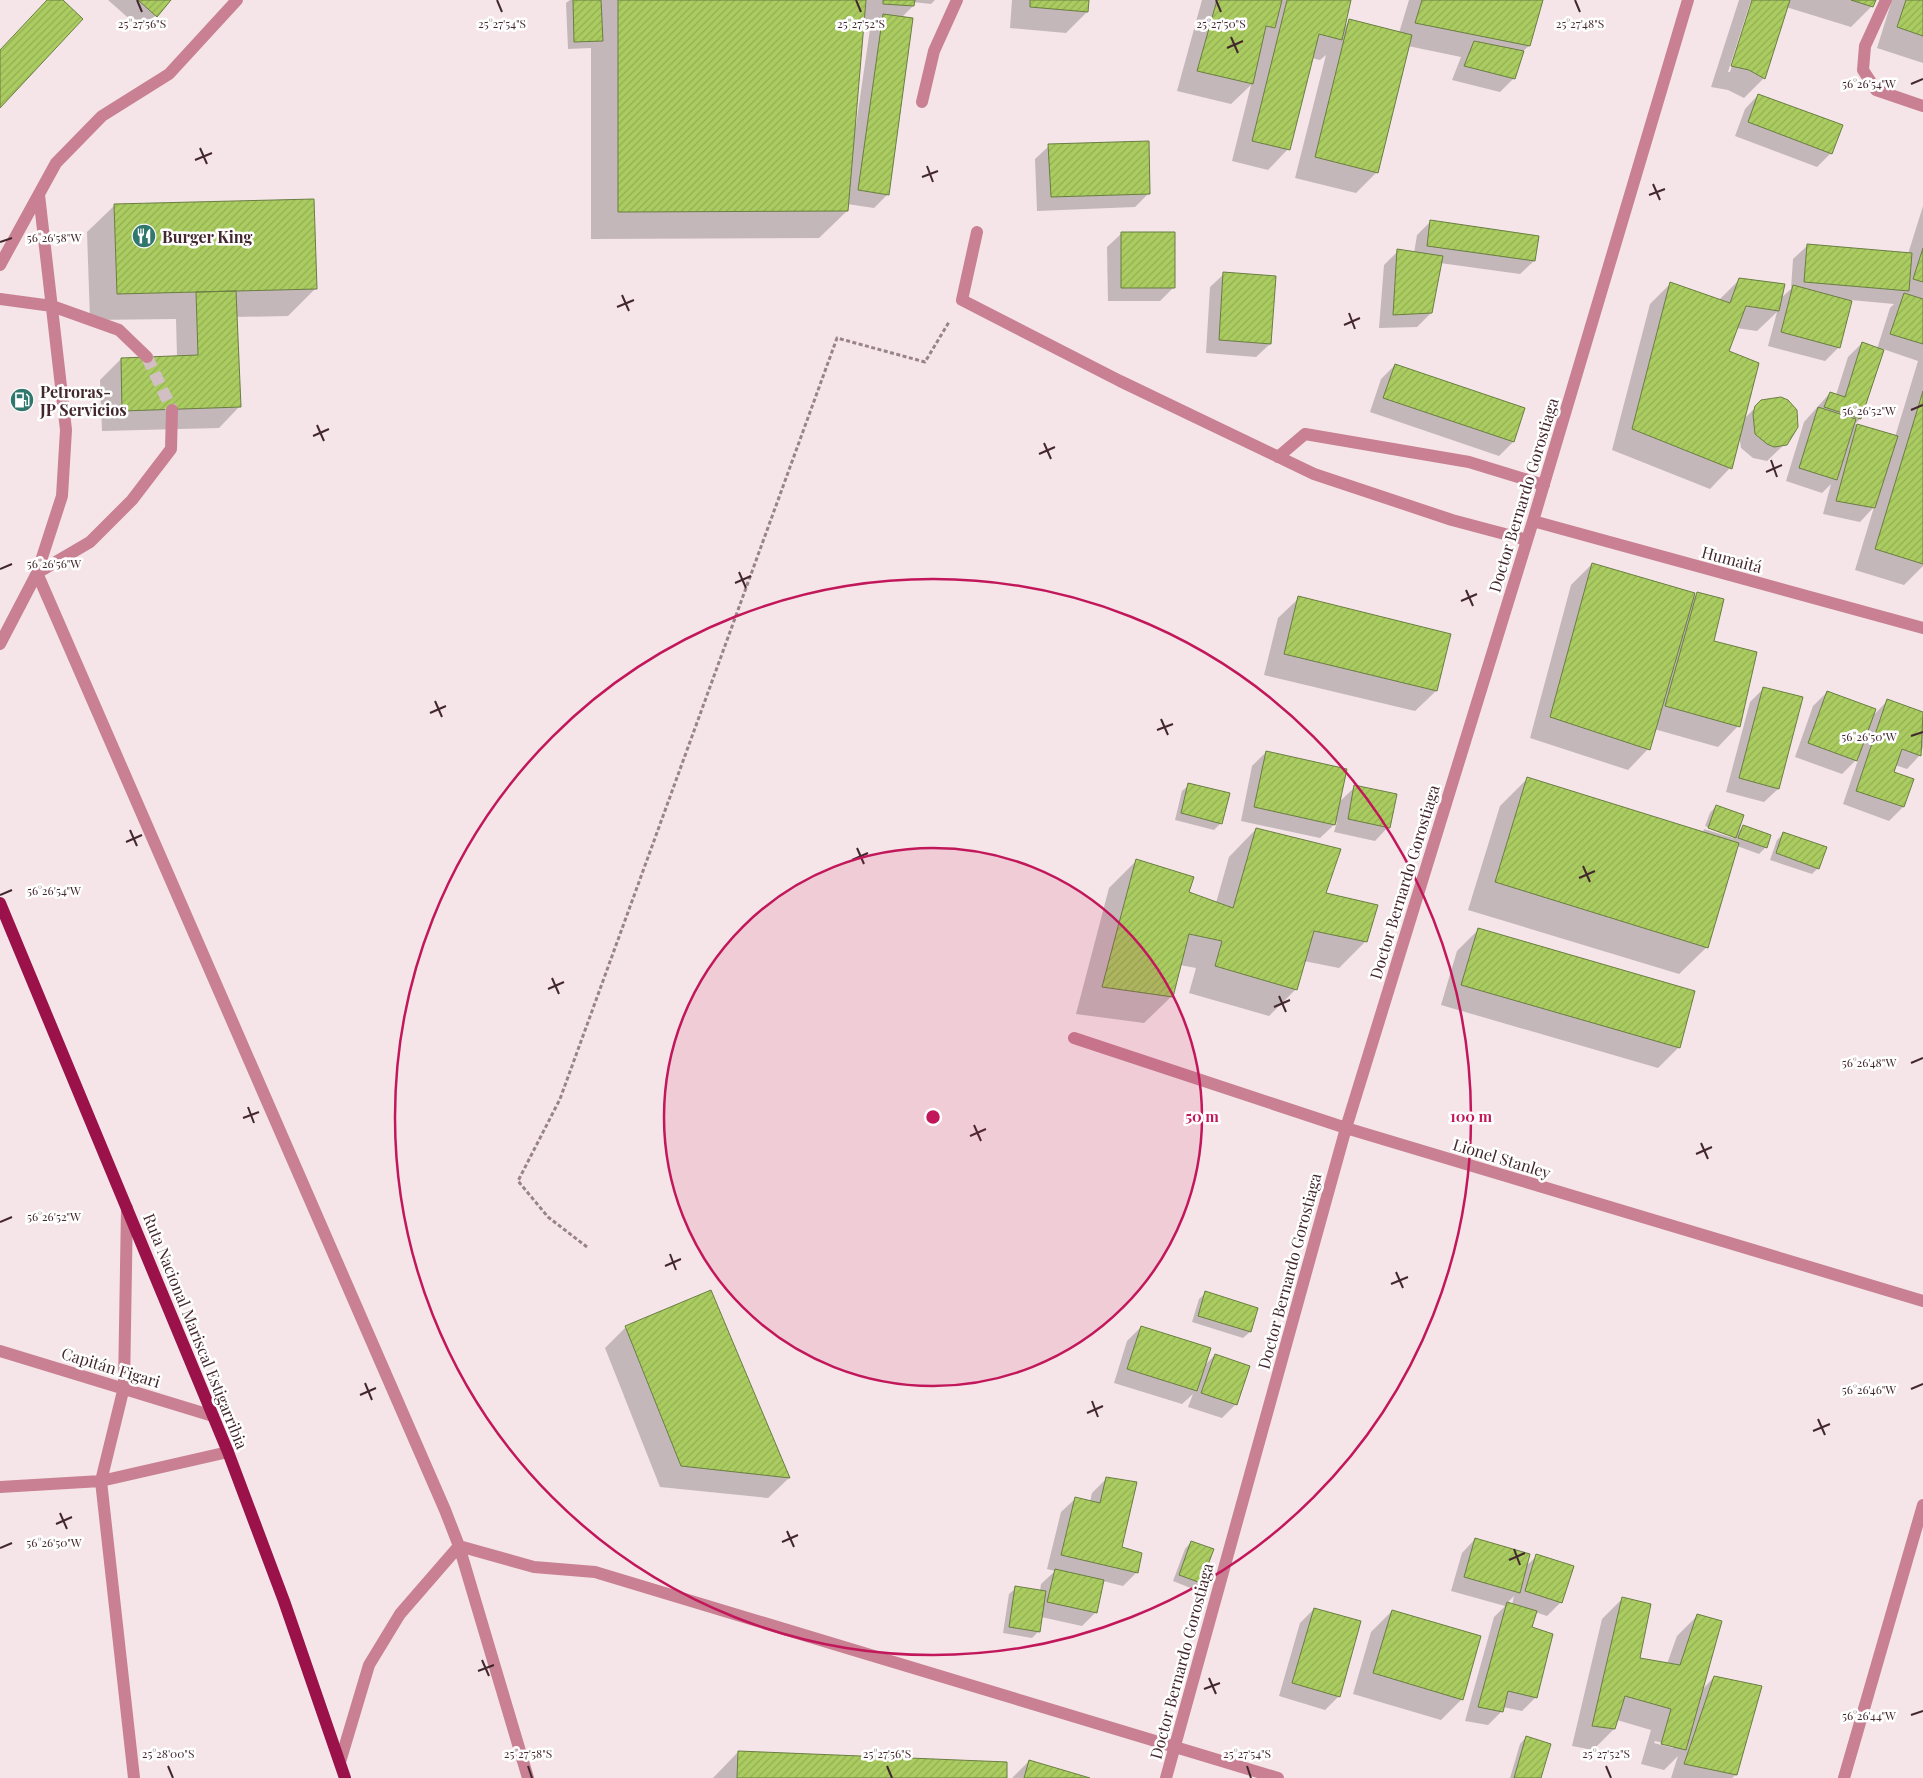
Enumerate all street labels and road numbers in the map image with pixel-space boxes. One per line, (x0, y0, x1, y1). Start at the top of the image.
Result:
street label: Doctor Bernardo Gorostiaga (1483, 395, 1563, 595)
street label: Humaitá (1699, 541, 1765, 577)
street label: Doctor Bernardo Gorostiaga (1364, 782, 1444, 982)
street label: Lionel Stanley (1450, 1133, 1554, 1183)
street label: Doctor Bernardo Gorostiaga (1253, 1171, 1325, 1371)
street label: Ruta Nacional Mariscal Estigarribia (139, 1210, 253, 1452)
street label: Capitán Figari (59, 1342, 163, 1392)
street label: Doctor Bernardo Gorostiaga (1145, 1561, 1217, 1761)

